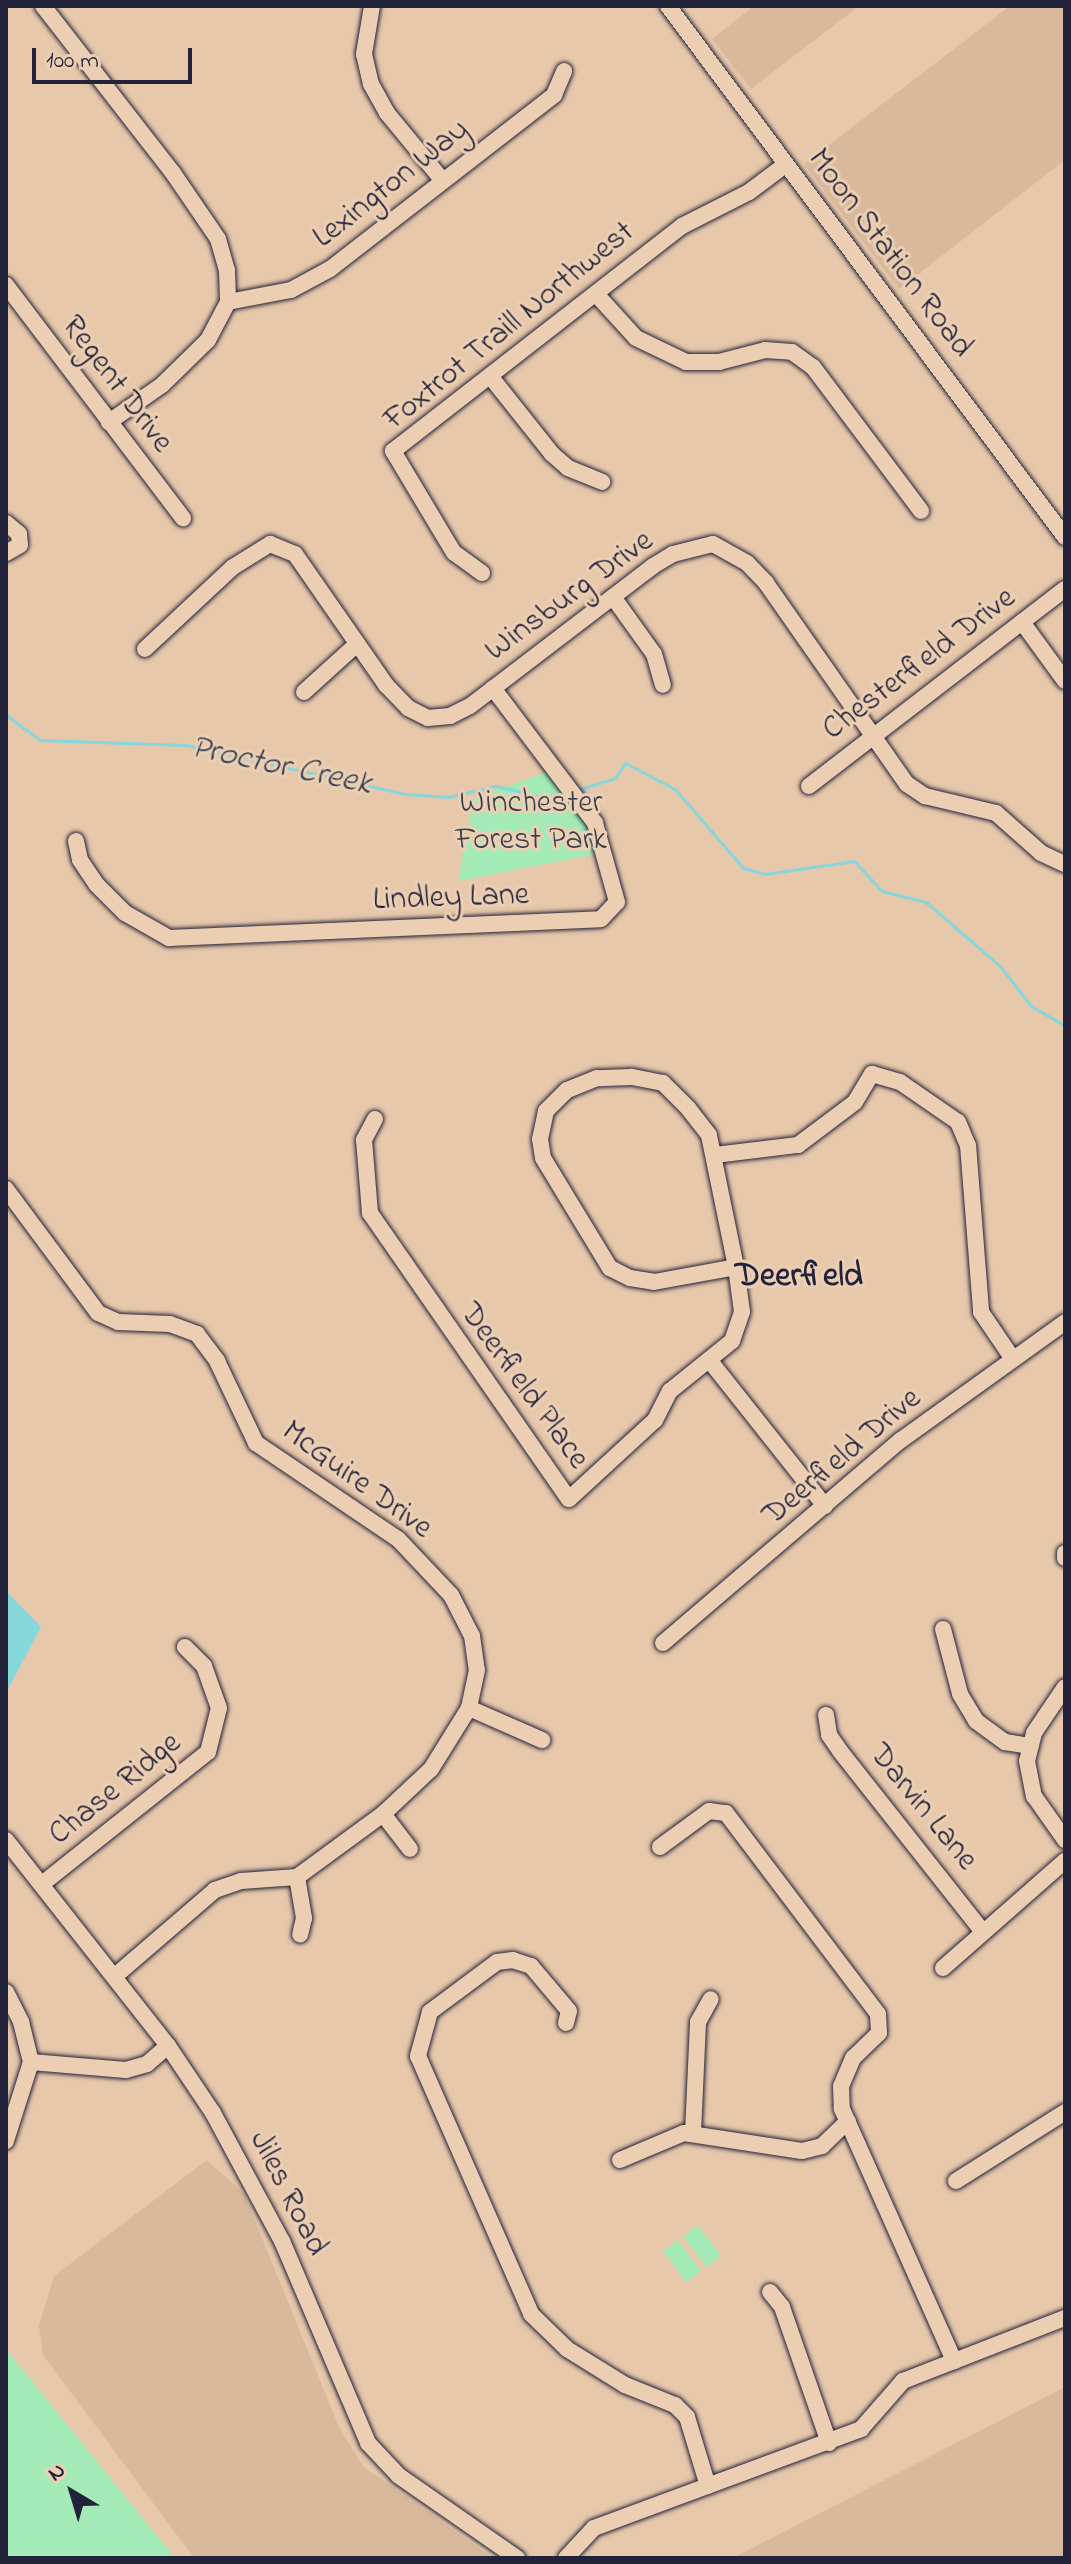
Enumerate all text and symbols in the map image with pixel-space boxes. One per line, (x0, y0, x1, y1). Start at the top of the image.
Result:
scale bar (36, 32, 196, 82)
text: 100 m (46, 44, 99, 79)
street label: Lexington Way (306, 112, 478, 258)
street label: Moon Station Road (798, 142, 980, 366)
street label: Foxtrot Traill Northwest (377, 214, 643, 440)
street label: Regent Drive (52, 309, 180, 461)
street label: Winsburg Drive (478, 523, 662, 671)
street label: Chesterfield Drive (816, 580, 1024, 750)
water label: Proctor Creek (187, 728, 375, 806)
park label: Winchester Forest Park (455, 786, 607, 861)
street label: Lindley Lane (372, 877, 530, 921)
district label: Deerfield (735, 1258, 863, 1298)
street label: Deerfield Place (450, 1296, 596, 1478)
street label: Deerfield Drive (756, 1381, 930, 1535)
street label: McGuire Drive (273, 1414, 439, 1548)
street label: Chase Ridge (42, 1725, 190, 1855)
street label: Darvin Lane (859, 1737, 985, 1879)
street label: Jiles Road (239, 2125, 335, 2263)
north arrow (32, 2452, 112, 2532)
text: N (42, 2456, 73, 2490)

